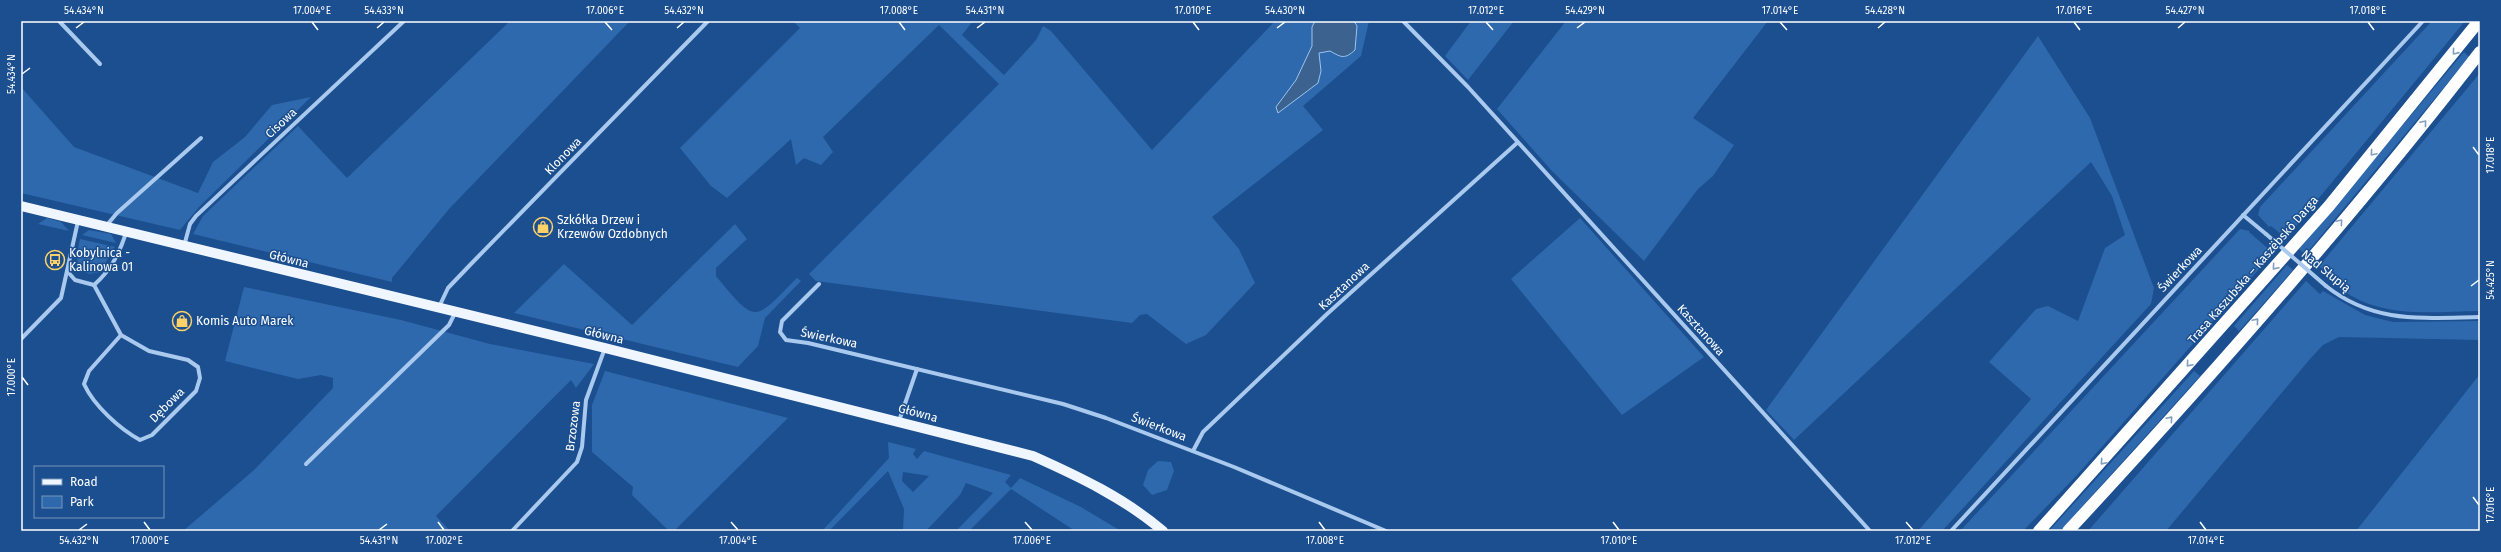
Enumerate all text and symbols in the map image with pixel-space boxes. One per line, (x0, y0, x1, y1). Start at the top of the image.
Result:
text: 54.434°N (64, 5, 104, 17)
text: 17.004°E (293, 5, 331, 17)
text: 54.433°N (364, 5, 404, 17)
text: 17.006°E (586, 5, 624, 17)
text: 54.432°N (664, 5, 704, 17)
text: 17.008°E (880, 5, 918, 17)
text: 54.431°N (966, 5, 1004, 17)
text: 17.010°E (1175, 5, 1211, 17)
text: 54.430°N (1265, 5, 1305, 17)
text: 17.012°E (1468, 5, 1504, 17)
text: 54.429°N (1565, 5, 1605, 17)
text: 17.014°E (1762, 5, 1798, 17)
text: 54.428°N (1865, 5, 1905, 17)
text: 17.016°E (2056, 5, 2092, 17)
text: 54.427°N (2166, 5, 2204, 17)
text: 17.018°E (2350, 5, 2386, 17)
one-way arrow (2452, 47, 2459, 54)
text: 54.434°N (6, 54, 18, 94)
street label: Cisowa (262, 105, 300, 141)
one-way arrow (2420, 120, 2427, 128)
street label: Klonowa (542, 134, 584, 178)
text: 17.018°E (2485, 137, 2497, 173)
one-way arrow (2371, 148, 2378, 155)
street label: Trasa Kaszubska – Kaszëbskô Darga (2185, 193, 2321, 347)
place label: Szkółka Drzew i Krzewów Ozdobnych (557, 213, 668, 241)
shop icon: Szkółka Drzew i Krzewów Ozdobnych (532, 216, 554, 238)
one-way arrow (2336, 220, 2343, 227)
street label: Świerkowa (2154, 242, 2205, 295)
place label: Kobylnica - Kalinowa 01 (69, 246, 133, 274)
street label: Główna (268, 247, 310, 271)
street label: Nad Słupią (2299, 247, 2353, 295)
bus stop icon: Kobylnica - Kalinowa 01 (44, 249, 66, 271)
street label: Kasztanowa (1316, 259, 1372, 313)
text: 54.425°N (2485, 260, 2497, 300)
one-way arrow (2273, 262, 2280, 269)
street label: Kasztanowa (1674, 302, 1728, 358)
shop icon: Komis Auto Marek (171, 310, 193, 332)
place label: Komis Auto Marek (196, 314, 294, 328)
one-way arrow (2251, 318, 2258, 326)
street label: Główna (583, 323, 625, 347)
street label: Świerkowa (799, 324, 859, 351)
text: 17.000°E (6, 358, 18, 396)
one-way arrow (2186, 359, 2193, 367)
street label: Dębowa (147, 385, 187, 425)
street label: Brzozowa (563, 400, 583, 452)
street label: Główna (897, 401, 939, 425)
street label: Świerkowa (1130, 409, 1189, 444)
one-way arrow (2166, 416, 2173, 424)
one-way arrow (2100, 457, 2107, 464)
legend (34, 466, 164, 518)
text: Road (70, 475, 98, 489)
text: 17.016°E (2485, 487, 2497, 523)
text: Park (70, 495, 94, 509)
text: 54.432°N (59, 535, 99, 547)
text: 17.000°E (131, 535, 169, 547)
text: 54.431°N (360, 535, 398, 547)
text: 17.002°E (425, 535, 463, 547)
text: 17.004°E (719, 535, 757, 547)
text: 17.006°E (1013, 535, 1051, 547)
text: 17.008°E (1306, 535, 1344, 547)
text: 17.010°E (1601, 535, 1637, 547)
text: 17.012°E (1895, 535, 1931, 547)
text: 17.014°E (2188, 535, 2224, 547)

